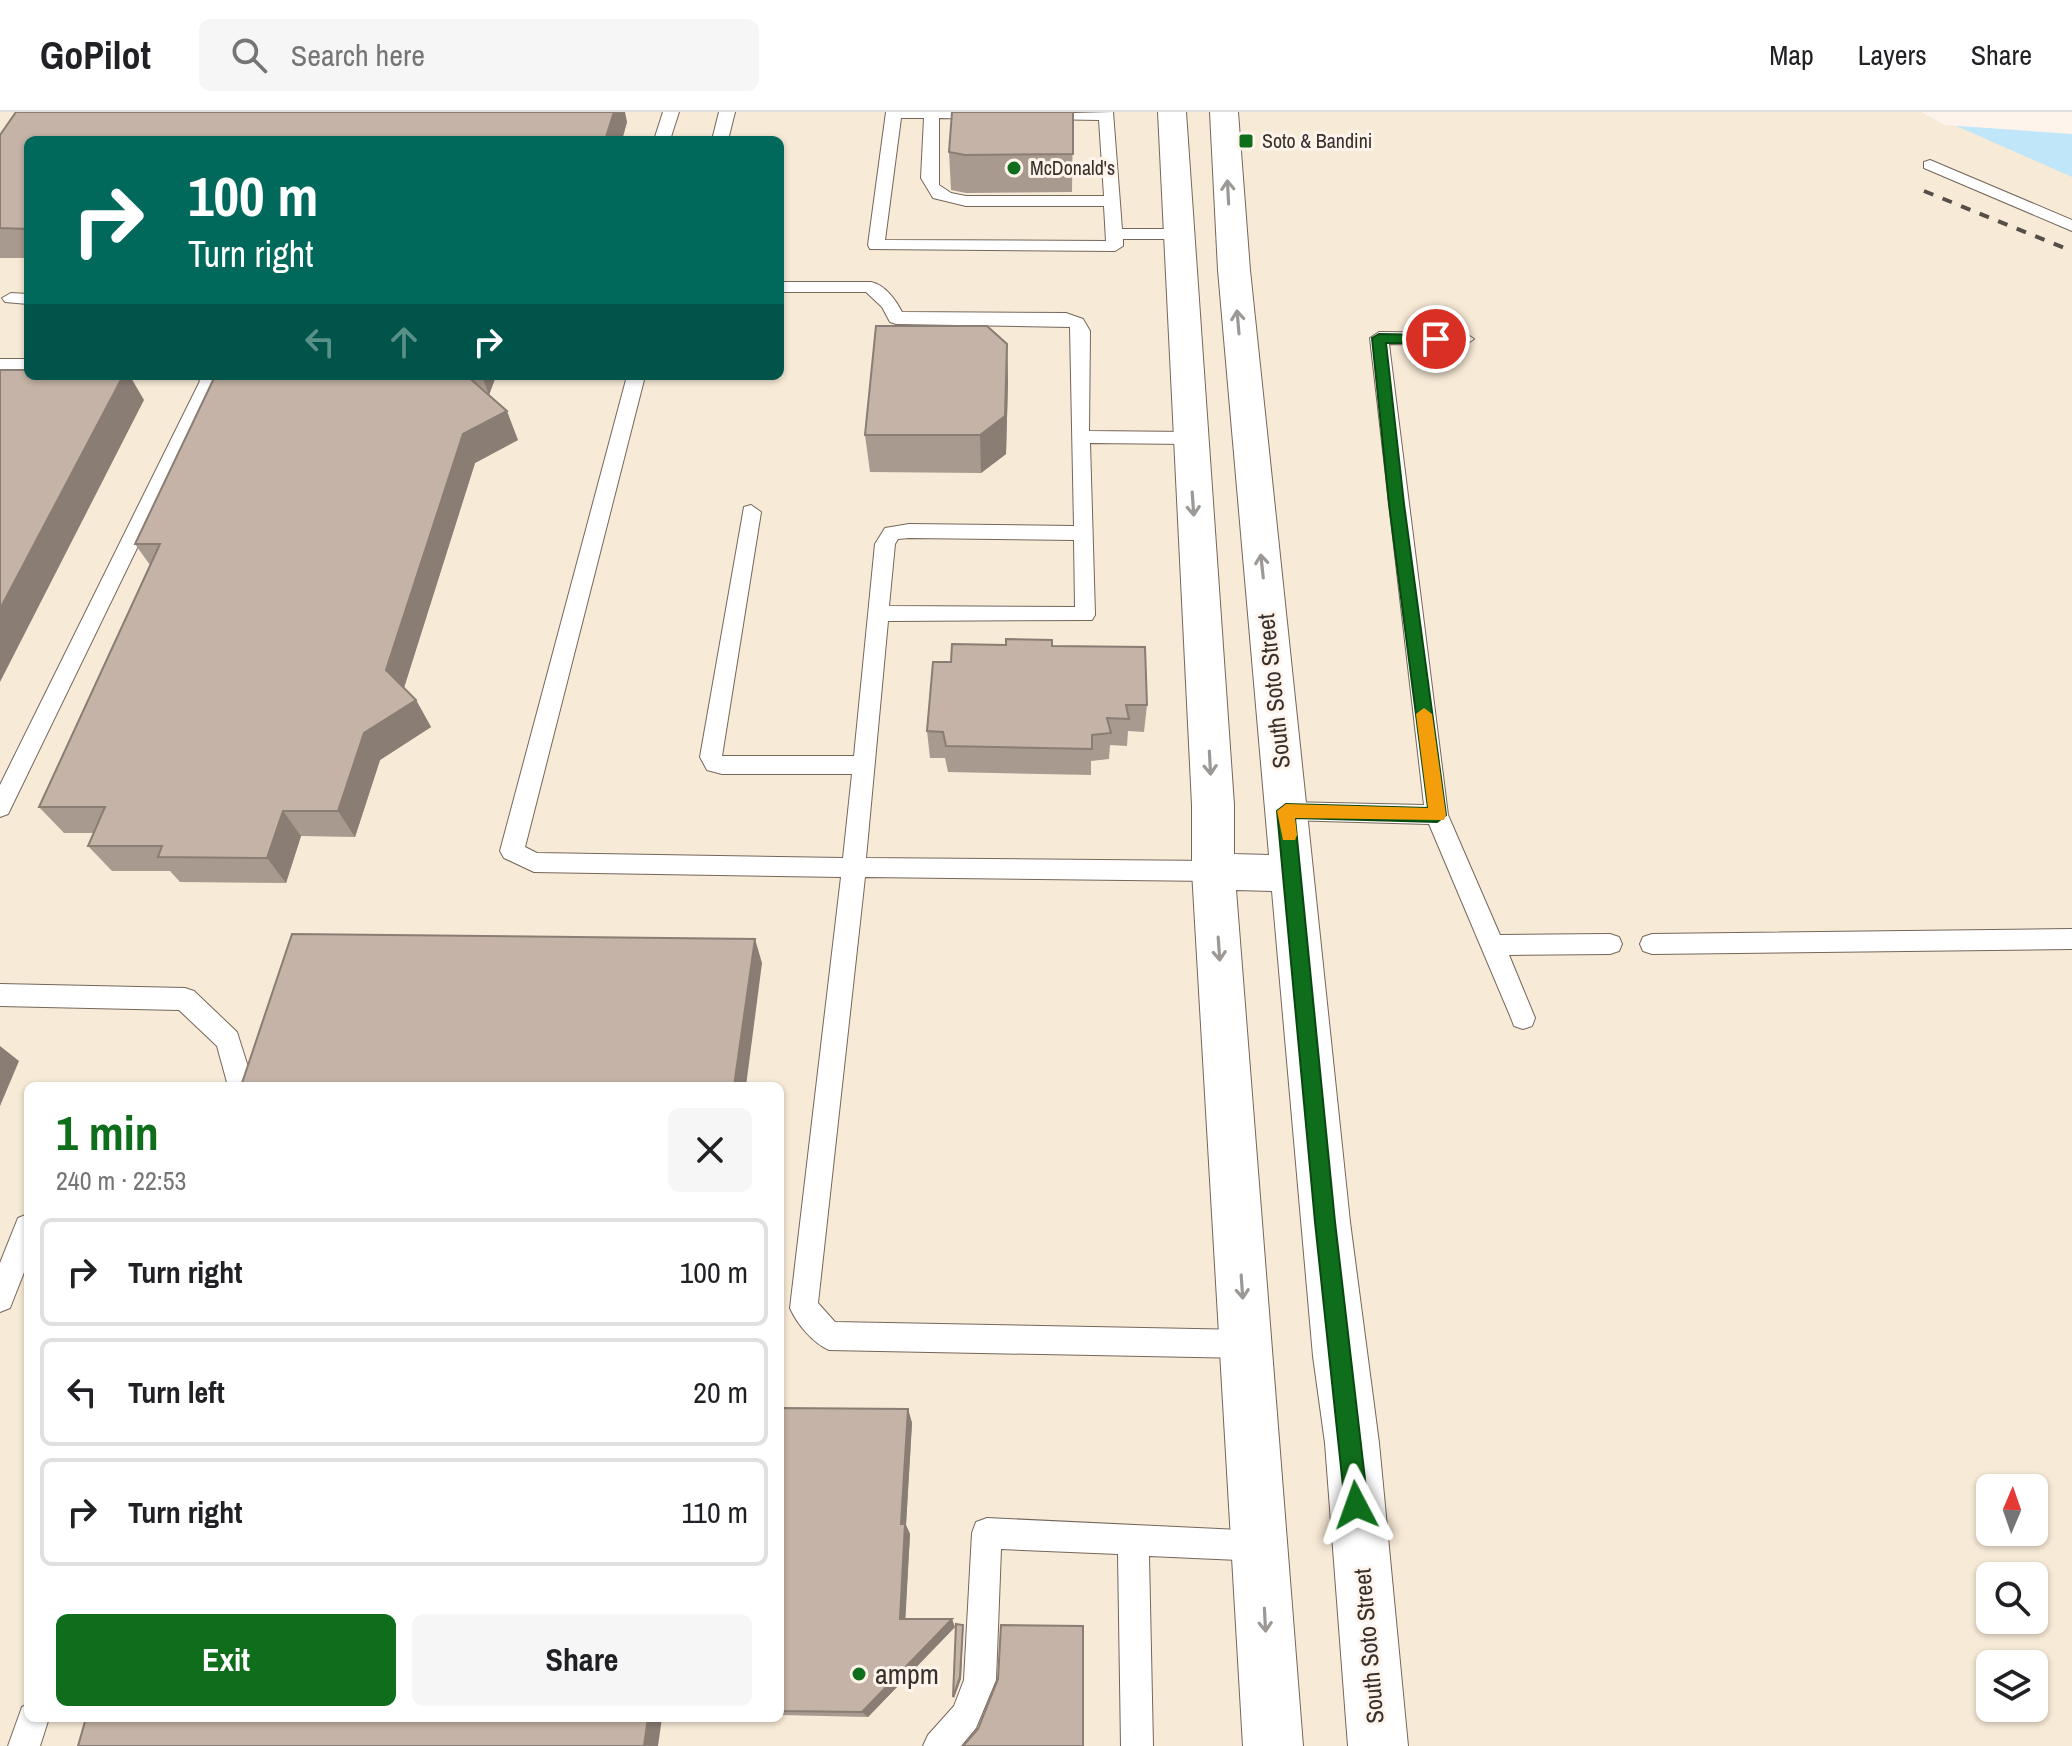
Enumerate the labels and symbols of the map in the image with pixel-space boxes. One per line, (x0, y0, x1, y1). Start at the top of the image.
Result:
place label: Soto & Bandini (1262, 127, 1372, 154)
marker: Soto & Bandini (1237, 132, 1255, 150)
place label: McDonald's (1030, 154, 1115, 181)
marker: McDonald's (1005, 159, 1023, 177)
one-way arrow (1221, 179, 1236, 206)
pin (1402, 305, 1470, 373)
one-way arrow (1231, 309, 1246, 336)
one-way arrow (1186, 490, 1201, 517)
one-way arrow (1254, 553, 1269, 580)
street label: South Soto Street (1249, 612, 1297, 770)
one-way arrow (1203, 749, 1218, 776)
one-way arrow (1212, 935, 1227, 962)
one-way arrow (1235, 1273, 1250, 1300)
position arrow (1314, 1463, 1398, 1547)
north arrow (1976, 1474, 2048, 1546)
street label: South Soto Street (1345, 1567, 1391, 1725)
one-way arrow (1258, 1606, 1273, 1633)
place label: ampm (875, 1655, 939, 1693)
marker: ampm (850, 1665, 868, 1683)

